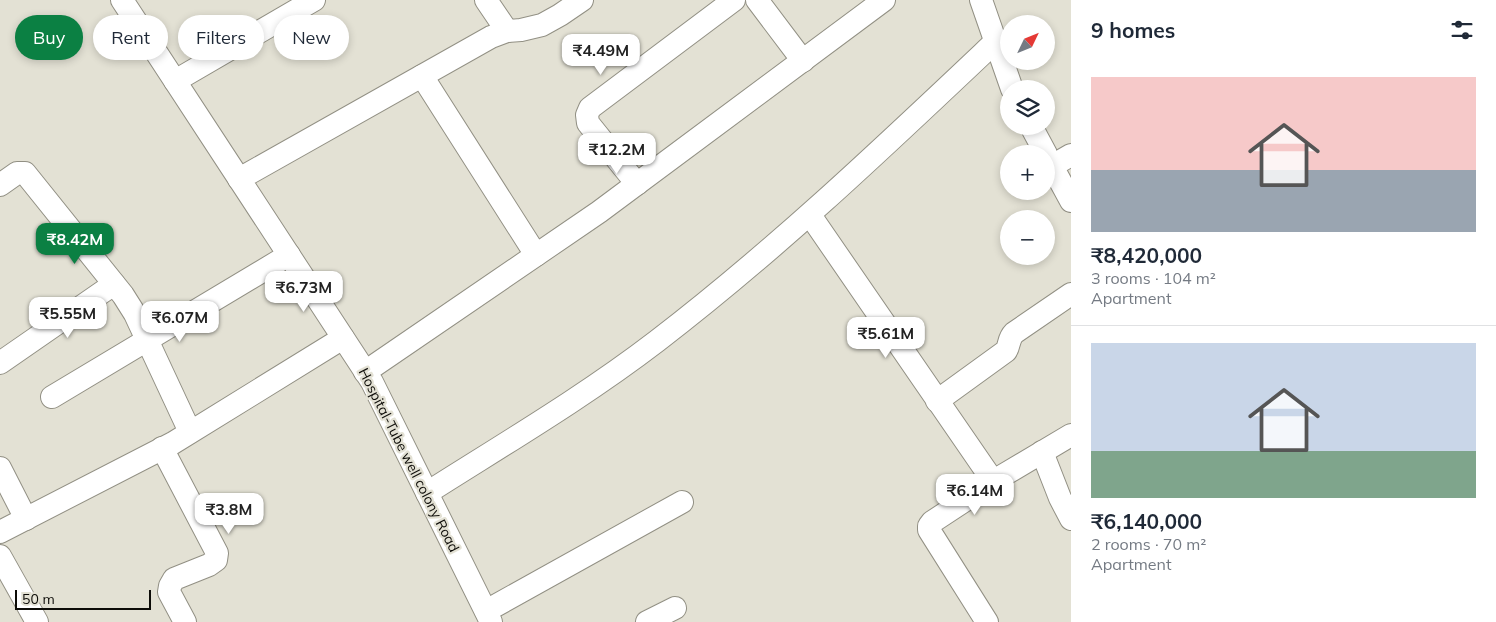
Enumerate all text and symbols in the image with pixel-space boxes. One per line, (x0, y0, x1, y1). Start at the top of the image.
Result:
chip: Buy (15, 15, 83, 60)
chip: Rent (93, 15, 168, 60)
chip: Filters (178, 15, 264, 60)
chip: New (274, 15, 349, 60)
north arrow (1000, 15, 1055, 70)
map controls (1000, 15, 1055, 265)
icon: filters (1448, 16, 1476, 44)
text: 9 homes (1091, 17, 1175, 43)
pin: ₹4.49M (560, 34, 642, 76)
text: ₹4.49M (573, 40, 629, 60)
button: layers (1000, 80, 1055, 135)
icon: home (1239, 110, 1329, 200)
pin: ₹12.2M (576, 132, 658, 175)
text: ₹12.2M (589, 139, 645, 159)
button: + (1000, 145, 1055, 200)
button: − (1000, 210, 1055, 265)
pin: ₹8.42M (34, 222, 116, 265)
text: ₹8.42M (47, 229, 103, 249)
text: ₹8,420,000 (1091, 242, 1202, 268)
text: 3 rooms · 104 m² (1091, 268, 1216, 288)
pin: ₹6.73M (263, 270, 345, 313)
text: ₹6.73M (276, 277, 332, 297)
text: Apartment (1091, 288, 1172, 308)
pin: ₹5.55M (27, 296, 109, 339)
pin: ₹6.07M (139, 300, 221, 343)
text: ₹5.55M (40, 303, 96, 323)
text: ₹6.07M (152, 307, 208, 327)
pin: ₹5.61M (845, 316, 927, 359)
text: ₹5.61M (858, 323, 914, 343)
street label: Hospital-Tube well colony Road (355, 365, 463, 555)
icon: home (1239, 375, 1329, 465)
pin: ₹6.14M (934, 474, 1016, 516)
text: ₹6.14M (947, 480, 1003, 500)
pin: ₹3.8M (194, 492, 264, 535)
text: ₹3.8M (206, 499, 252, 519)
text: ₹6,140,000 (1091, 508, 1202, 534)
text: 2 rooms · 70 m² (1091, 534, 1206, 554)
text: Apartment (1091, 554, 1172, 574)
scale bar (15, 587, 151, 610)
text: 50 m (22, 590, 55, 608)

